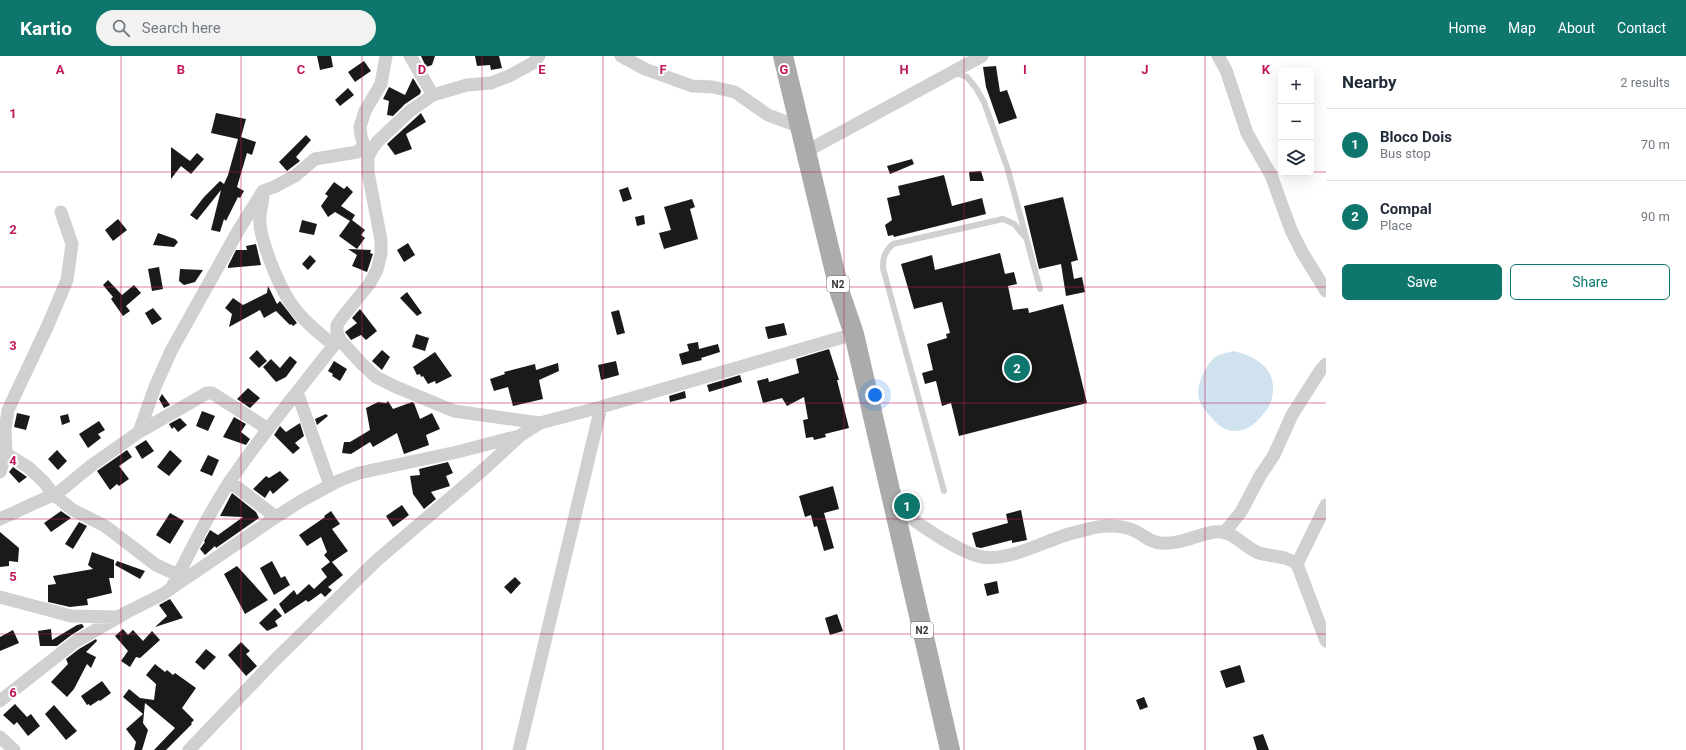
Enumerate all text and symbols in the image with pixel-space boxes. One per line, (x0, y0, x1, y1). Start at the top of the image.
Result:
search box (96, 10, 376, 46)
text: Kartio (20, 17, 72, 40)
icon: search (110, 17, 132, 39)
text: Search here (142, 19, 221, 37)
text: Home (1448, 20, 1486, 36)
text: Map (1508, 20, 1536, 36)
text: About (1558, 20, 1595, 36)
text: Contact (1617, 20, 1666, 36)
text: A (56, 62, 65, 77)
text: B (177, 62, 185, 77)
text: C (297, 62, 306, 77)
text: D (418, 62, 426, 77)
text: E (538, 62, 546, 77)
text: F (659, 62, 667, 77)
text: G (780, 62, 789, 77)
text: H (899, 62, 909, 77)
text: I (1023, 62, 1027, 77)
text: J (1141, 62, 1149, 77)
text: K (1262, 62, 1271, 77)
map controls (1278, 68, 1314, 176)
button: + (1278, 68, 1314, 104)
text: Nearby (1342, 72, 1397, 92)
text: 2 results (1620, 75, 1670, 90)
button: − (1278, 104, 1314, 140)
text: 1 (9, 106, 17, 121)
text: Bloco Dois (1380, 128, 1452, 146)
text: 1 (1351, 137, 1359, 152)
text: 70 m (1641, 137, 1670, 152)
button: layers (1278, 140, 1314, 176)
text: Bus stop (1380, 146, 1431, 161)
text: Compal (1380, 200, 1432, 218)
text: 2 (1351, 209, 1359, 224)
text: 90 m (1641, 209, 1670, 224)
text: Place (1380, 218, 1412, 233)
text: 2 (9, 222, 17, 237)
button: Save (1342, 264, 1502, 300)
button: Share (1510, 264, 1670, 300)
road number: N2 (827, 276, 849, 292)
text: 3 (9, 338, 17, 353)
pin: 2 (1004, 353, 1030, 383)
your location (865, 385, 885, 405)
text: 4 (9, 453, 17, 468)
pin: 1 (894, 491, 920, 521)
text: 5 (9, 569, 17, 584)
road number: N2 (911, 622, 933, 638)
text: 6 (9, 685, 17, 700)

